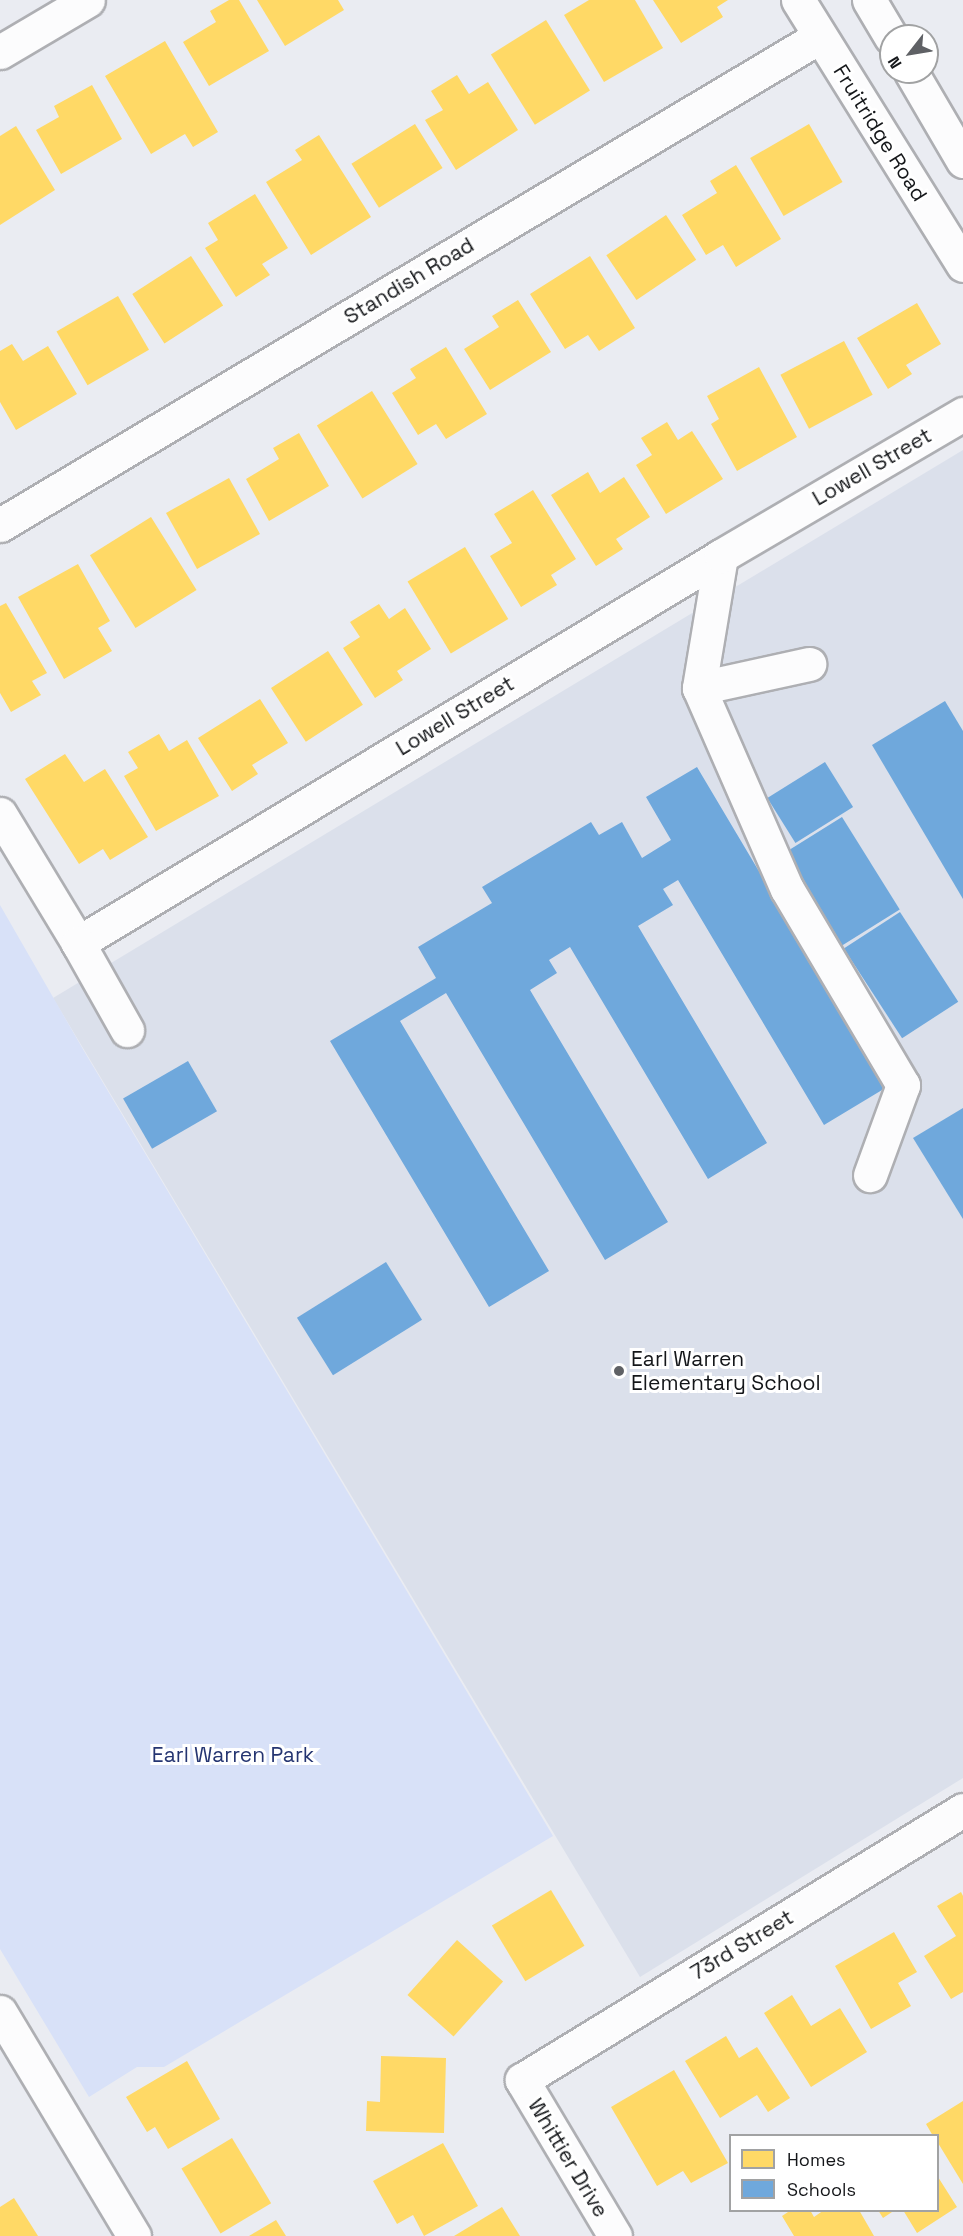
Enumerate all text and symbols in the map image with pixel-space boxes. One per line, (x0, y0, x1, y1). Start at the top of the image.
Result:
north arrow (879, 24, 939, 84)
text: N (883, 52, 907, 73)
street label: Fruitridge Road (828, 60, 932, 206)
street label: Standish Road (340, 232, 478, 330)
street label: Lowell Street (808, 423, 936, 511)
street label: Lowell Street (391, 671, 519, 761)
place label: Earl Warren Elementary School (631, 1346, 821, 1396)
marker: Earl Warren Elementary School (612, 1364, 626, 1378)
park label: Earl Warren Park (152, 1742, 314, 1768)
street label: 73rd Street (686, 1905, 798, 1985)
street label: Whittier Drive (523, 2094, 613, 2222)
legend (729, 2134, 939, 2212)
text: Homes (787, 2148, 846, 2171)
text: Schools (787, 2178, 856, 2201)

